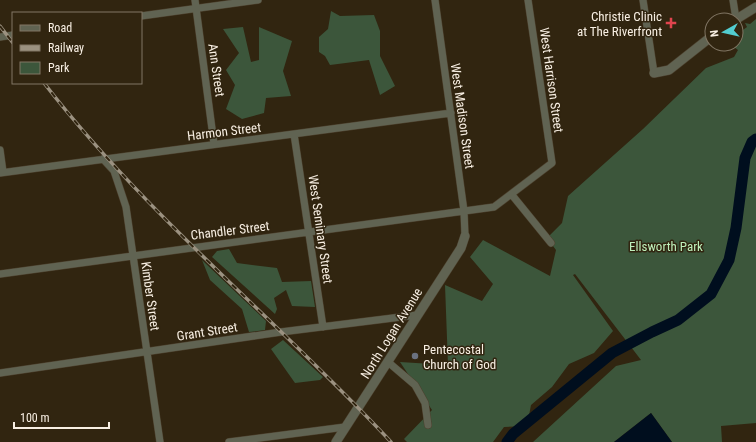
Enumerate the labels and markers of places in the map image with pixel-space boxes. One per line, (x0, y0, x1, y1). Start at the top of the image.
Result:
place label: Christie Clinic at The Riverfront (577, 9, 662, 39)
marker: Christie Clinic at The Riverfront (665, 17, 677, 29)
place label: Pentecostal Church of God (423, 342, 496, 372)
marker: Pentecostal Church of God (410, 351, 420, 361)

